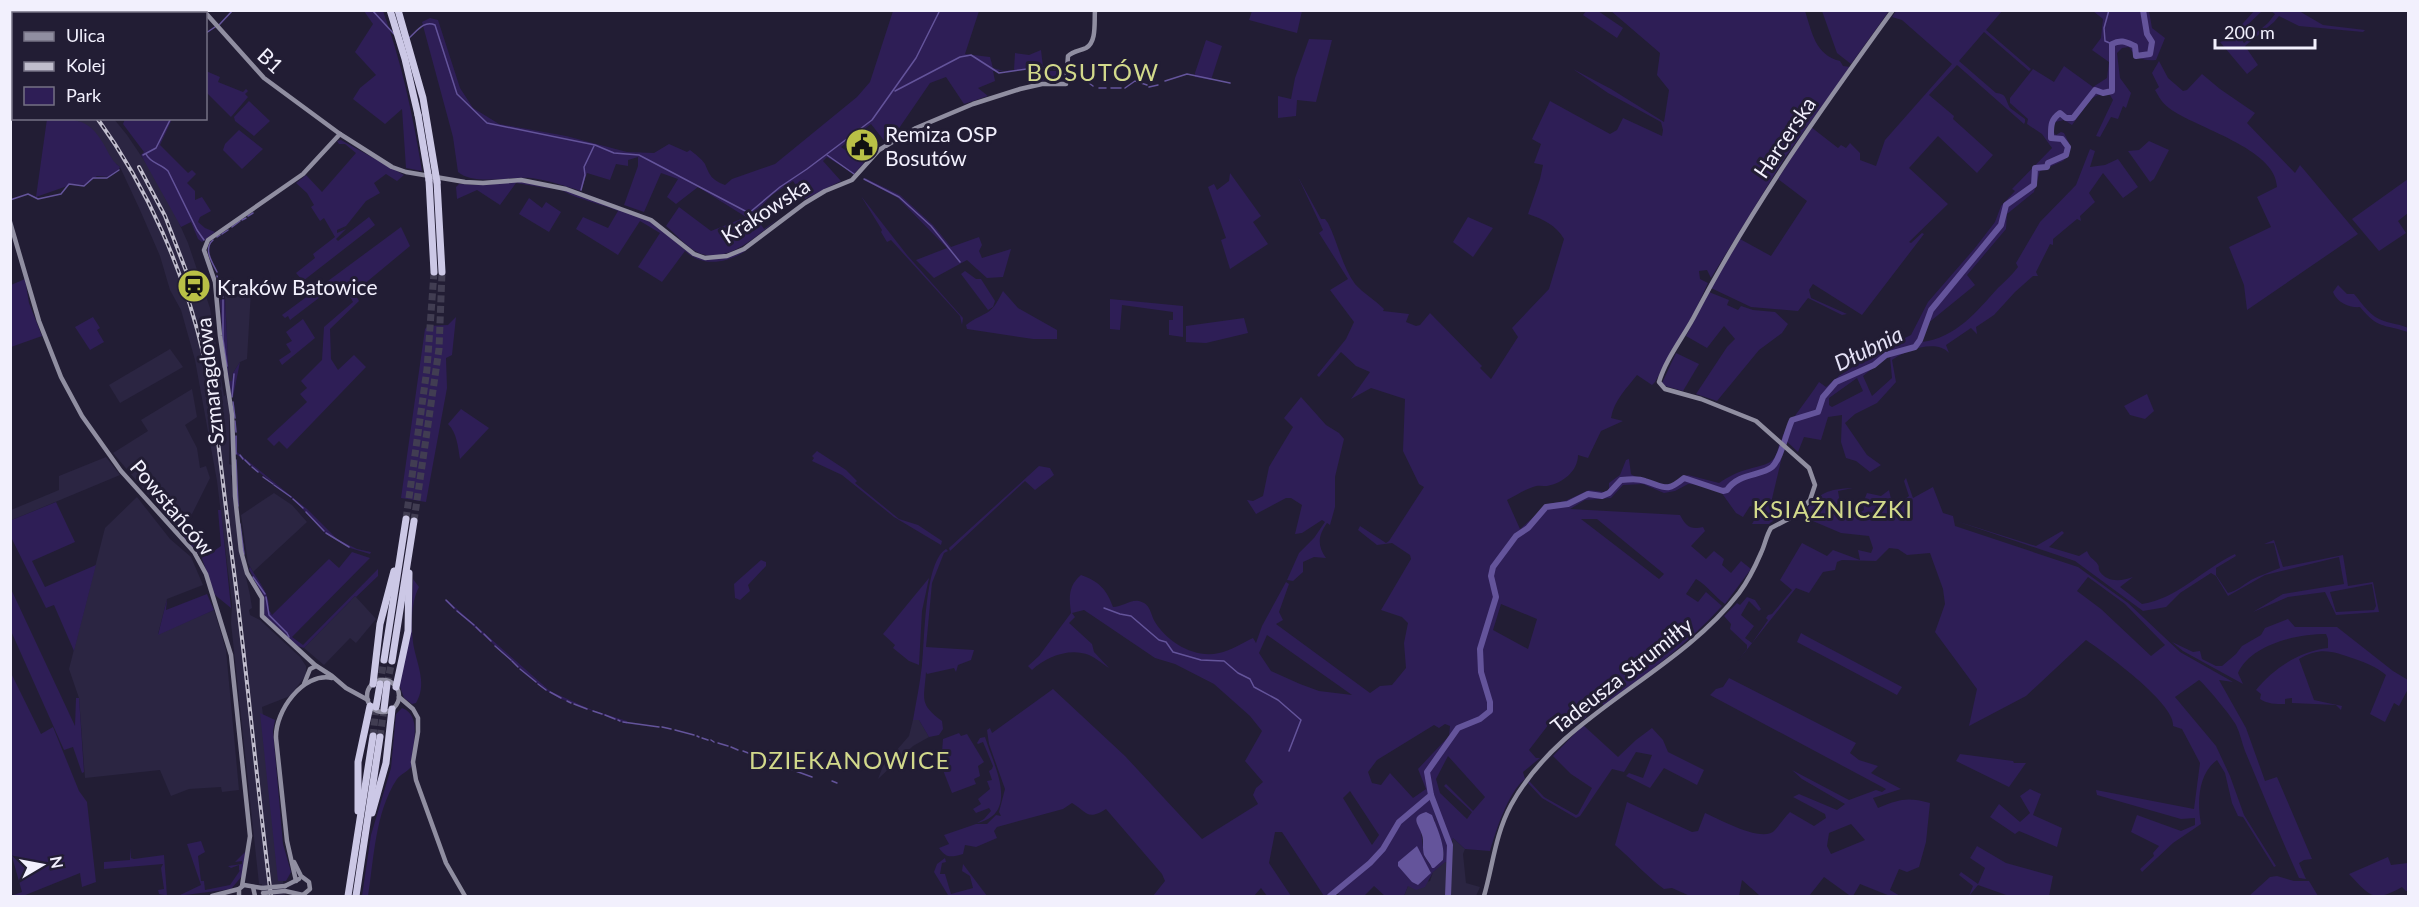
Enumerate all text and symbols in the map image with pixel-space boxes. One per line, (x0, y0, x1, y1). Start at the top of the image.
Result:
legend (12, 12, 207, 120)
scale bar (2215, 12, 2316, 50)
text: 200 m (2224, 21, 2275, 43)
text: Ulica (66, 24, 105, 46)
street label: B1 (253, 42, 289, 78)
text: Kolej (66, 54, 106, 76)
district label: BOSUTÓW (1026, 57, 1160, 86)
text: Park (66, 84, 102, 106)
street label: Harcerska (1748, 92, 1820, 182)
place label: Remiza OSP Bosutów (885, 121, 997, 170)
public building icon: Remiza OSP Bosutów (844, 127, 880, 163)
street label: Krakowska (716, 172, 814, 248)
station icon: Kraków Batowice (176, 268, 212, 304)
place label: Kraków Batowice (217, 274, 377, 299)
street label: Szmaragdowa (190, 316, 228, 446)
water label: Dłubnia (1829, 320, 1907, 376)
street label: Powstańców (126, 454, 221, 560)
district label: KSIĄŻNICZKI (1753, 494, 1913, 523)
street label: Tadeusza Strumiłły (1545, 612, 1697, 738)
district label: DZIEKANOWICE (749, 745, 951, 774)
north arrow (12, 835, 72, 895)
text: N (47, 855, 68, 870)

